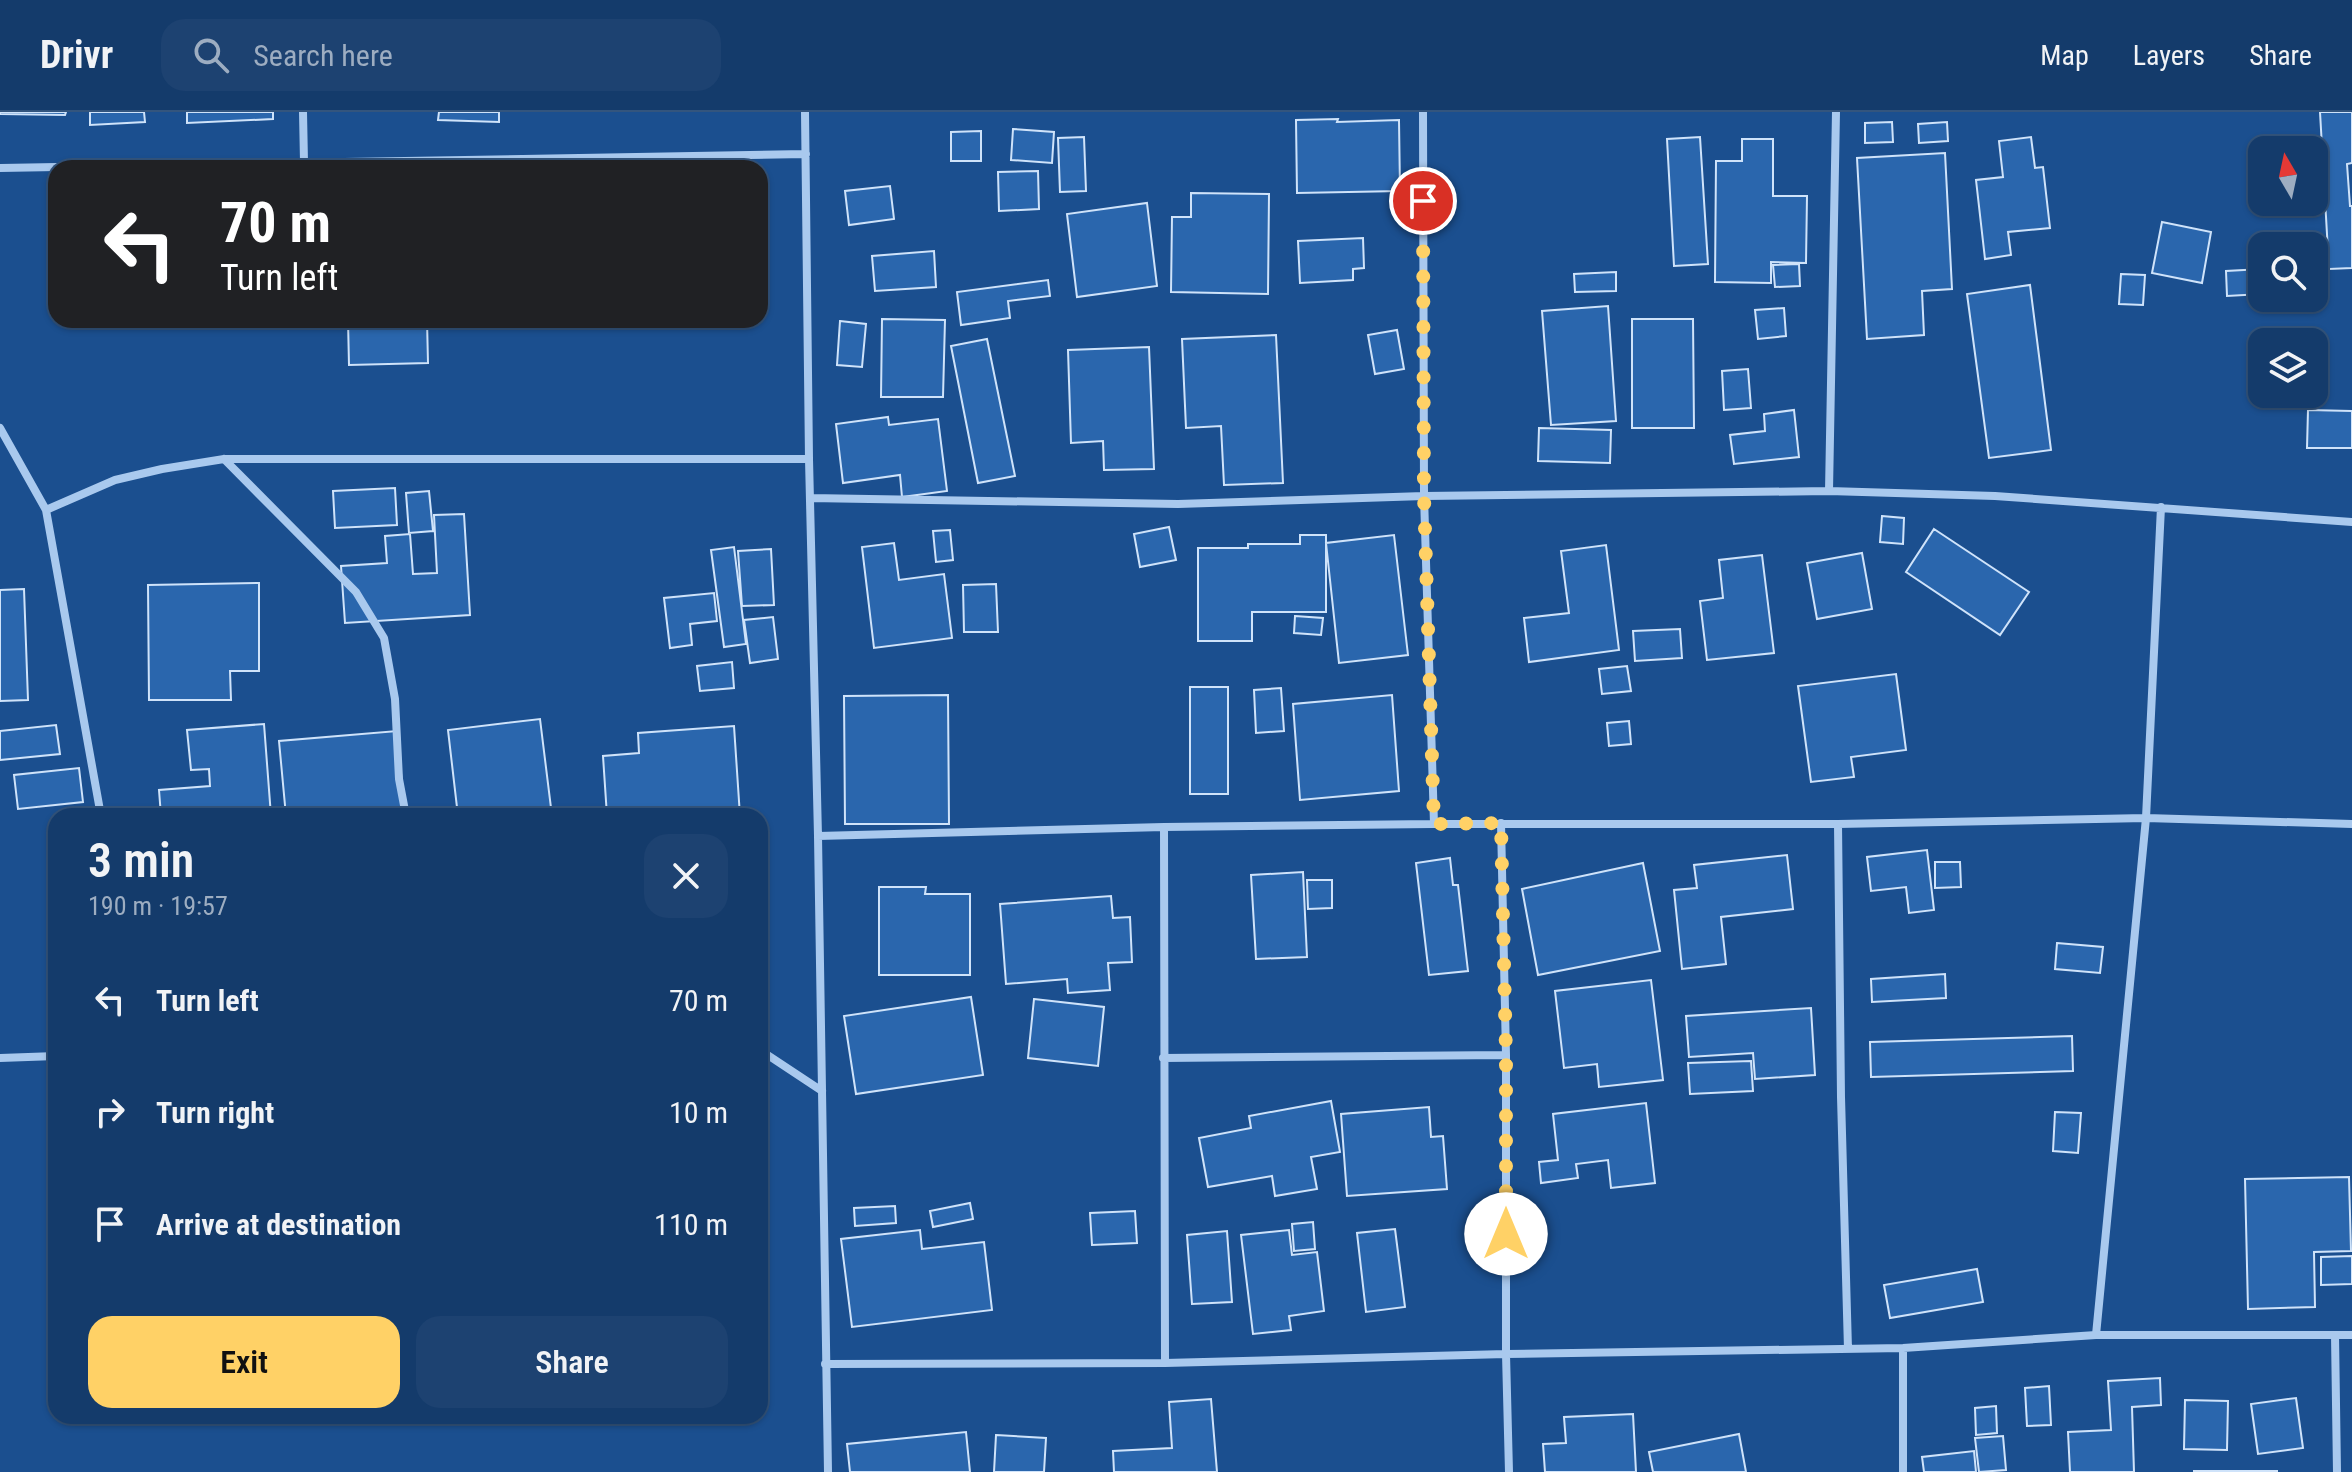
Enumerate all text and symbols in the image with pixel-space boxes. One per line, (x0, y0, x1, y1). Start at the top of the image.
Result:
search box (161, 19, 721, 91)
text: Drivr (40, 33, 113, 77)
icon: search (189, 33, 233, 77)
text: Search here (253, 38, 393, 73)
text: Map (2040, 39, 2089, 72)
text: Layers (2133, 39, 2205, 72)
text: Share (2249, 39, 2312, 72)
north arrow (2248, 136, 2328, 216)
map controls (2248, 136, 2328, 408)
pin (1389, 167, 1457, 235)
icon: arrive (1401, 179, 1445, 223)
text: 70 m (220, 190, 331, 256)
icon: left (88, 192, 192, 296)
button: search (2248, 232, 2328, 312)
text: Turn left (220, 257, 338, 299)
button: layers (2248, 328, 2328, 408)
text: 3 min (88, 832, 194, 889)
button: close (644, 834, 728, 918)
text: 190 m · 19:57 (88, 891, 228, 921)
icon: left (88, 978, 132, 1022)
text: Turn left (156, 983, 259, 1018)
text: 70 m (669, 983, 728, 1018)
icon: right (88, 1090, 132, 1134)
text: Turn right (156, 1095, 274, 1130)
text: 10 m (669, 1095, 728, 1130)
position arrow (1464, 1192, 1548, 1276)
icon: arrive (88, 1202, 132, 1246)
text: Arrive at destination (156, 1207, 401, 1242)
text: 110 m (654, 1207, 728, 1242)
button: Exit (88, 1316, 400, 1408)
button: Share (416, 1316, 728, 1408)

